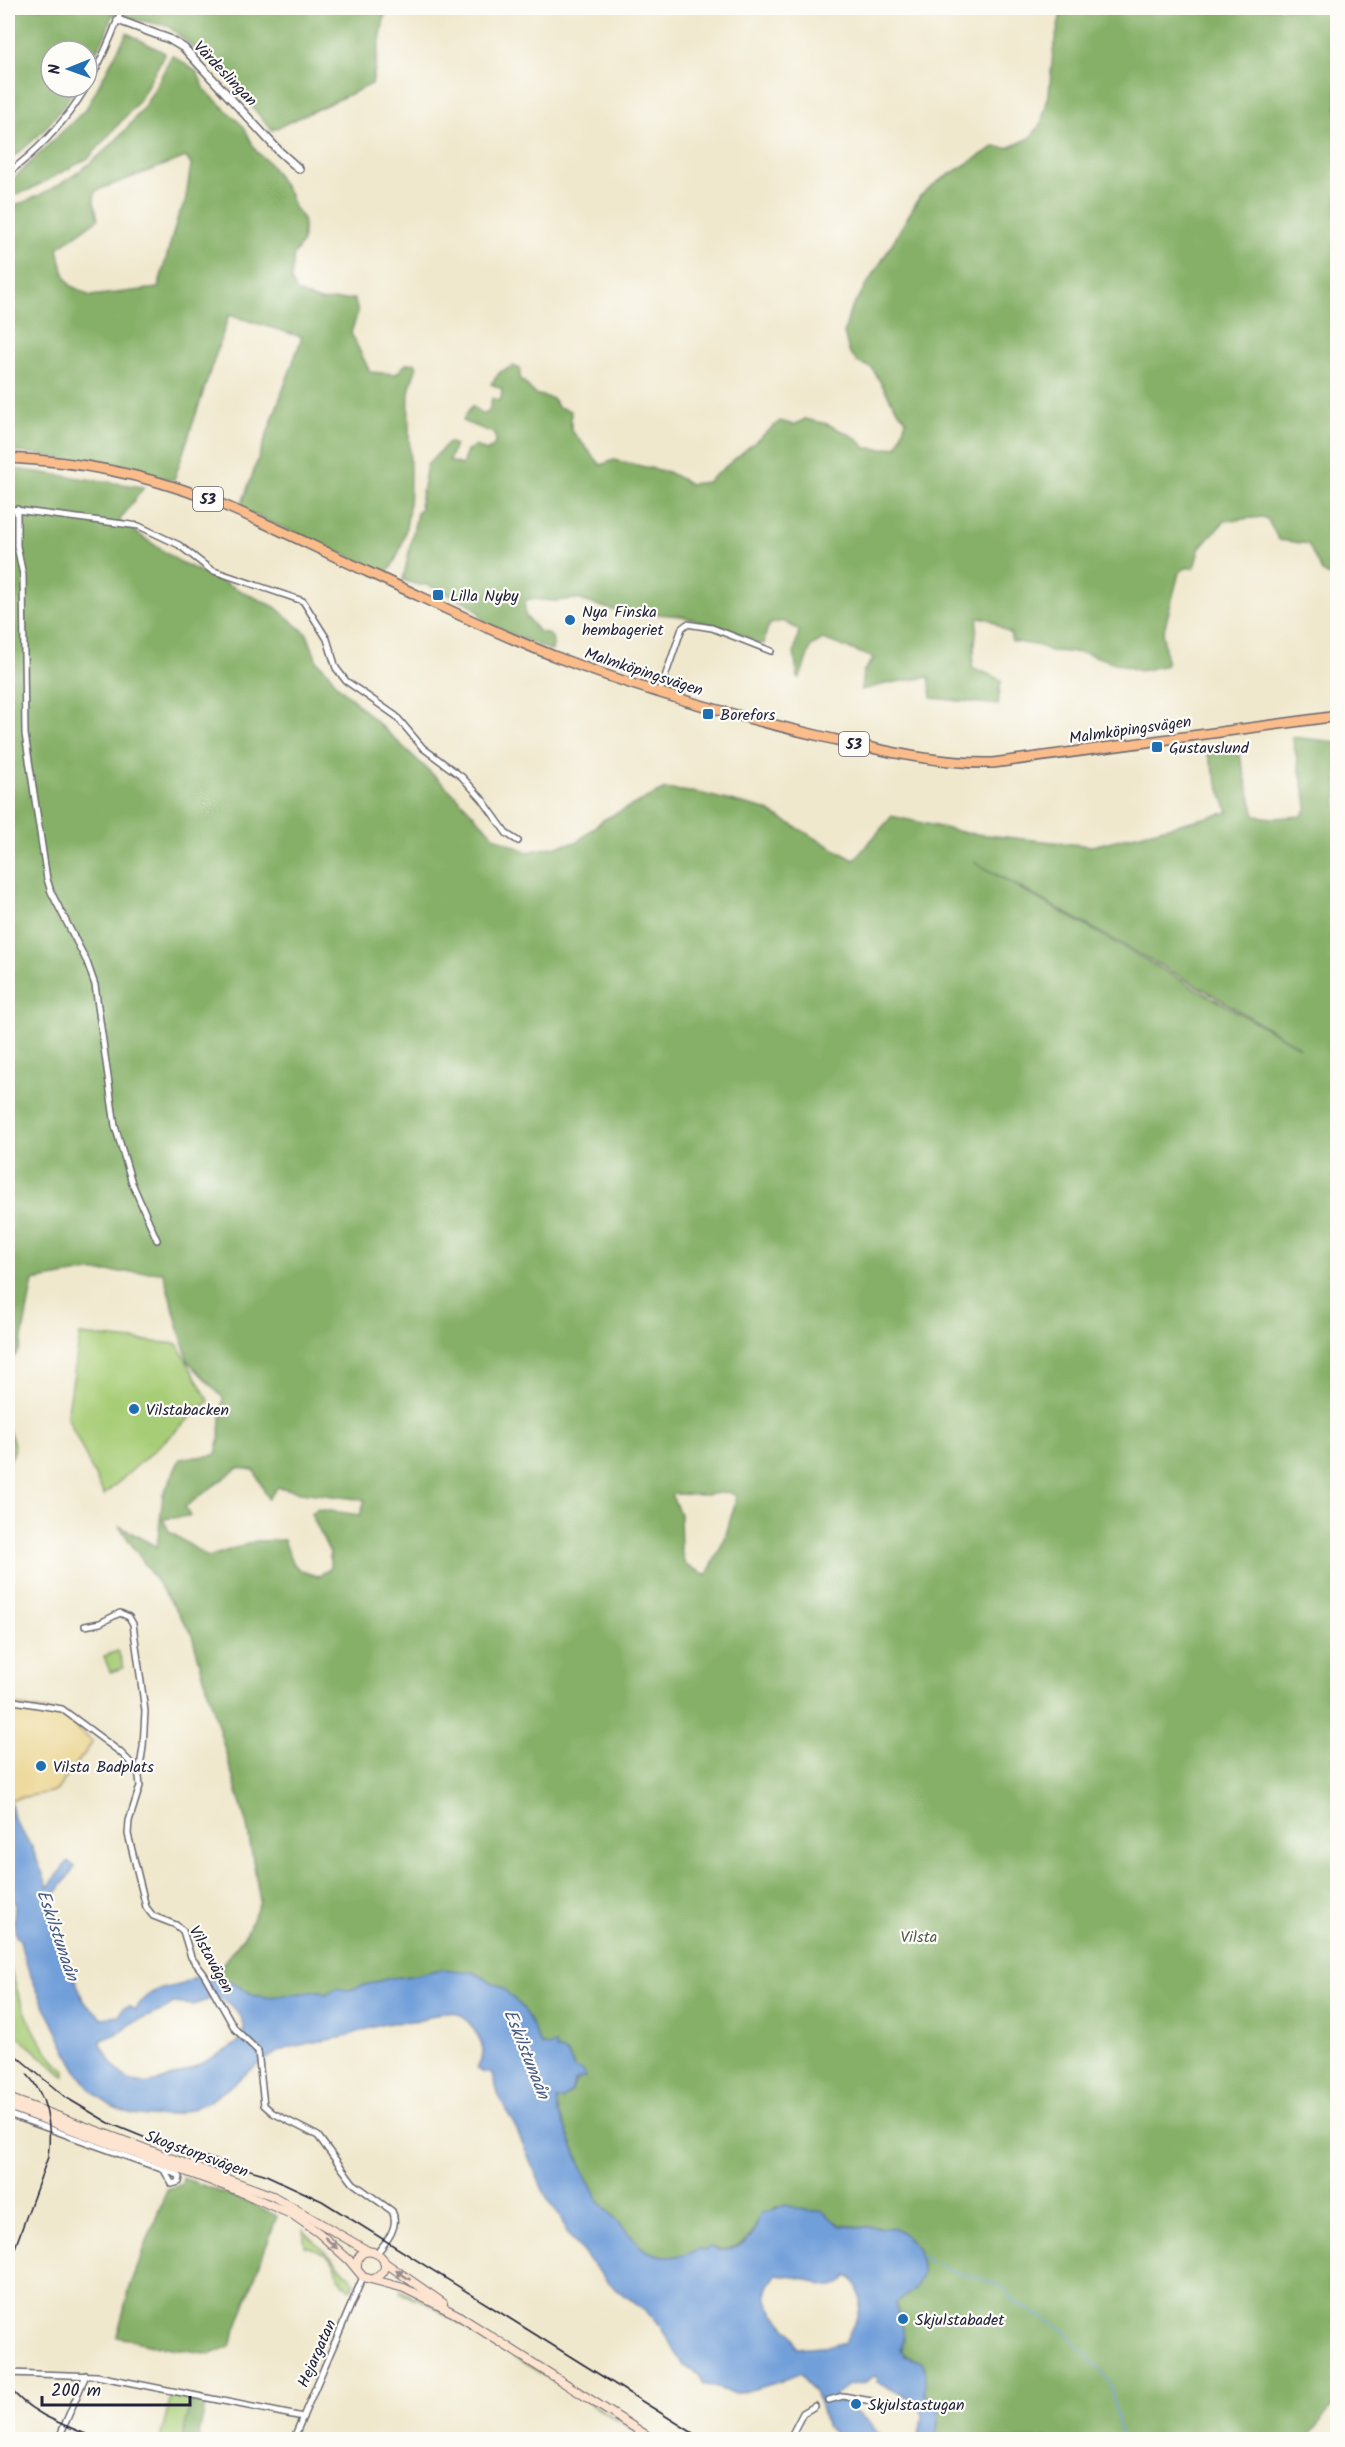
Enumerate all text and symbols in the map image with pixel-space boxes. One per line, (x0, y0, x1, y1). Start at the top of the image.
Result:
street label: Värdeslingan (187, 35, 263, 113)
north arrow (39, 39, 99, 99)
text: N (43, 64, 68, 75)
road number: 53 (193, 487, 223, 511)
place label: Lilla Nyby (450, 584, 519, 609)
marker: Lilla Nyby (431, 588, 445, 602)
place label: Nya Finska hembageriet (582, 600, 665, 643)
marker: Nya Finska hembageriet (563, 613, 577, 627)
street label: Malmköpingsvägen (581, 641, 706, 703)
place label: Borefors (720, 703, 775, 728)
marker: Borefors (701, 707, 715, 721)
street label: Malmköpingsvägen (1067, 710, 1193, 751)
road number: 53 (839, 732, 869, 756)
place label: Gustavslund (1169, 736, 1250, 761)
marker: Gustavslund (1150, 740, 1164, 754)
place label: Vilstabacken (146, 1398, 229, 1423)
marker: Vilstabacken (127, 1402, 141, 1416)
place label: Vilsta Badplats (53, 1755, 154, 1780)
marker: Vilsta Badplats (34, 1759, 48, 1773)
water label: Eskilstunaån (27, 1886, 86, 1986)
street label: Vilstavägen (182, 1921, 240, 1998)
park label: Vilsta (901, 1925, 937, 1950)
water label: Eskilstunaån (494, 2005, 557, 2105)
street label: Skogstorpsvägen (141, 2124, 252, 2185)
one-way arrow (323, 2236, 338, 2250)
one-way arrow (395, 2270, 411, 2281)
place label: Skjulstabadet (915, 2308, 1005, 2333)
marker: Skjulstabadet (896, 2312, 910, 2326)
street label: Hejargatan (291, 2316, 343, 2392)
scale bar (42, 2369, 190, 2407)
text: 200 m (51, 2377, 101, 2406)
place label: Skjulstastugan (868, 2393, 965, 2418)
marker: Skjulstastugan (849, 2397, 863, 2411)

